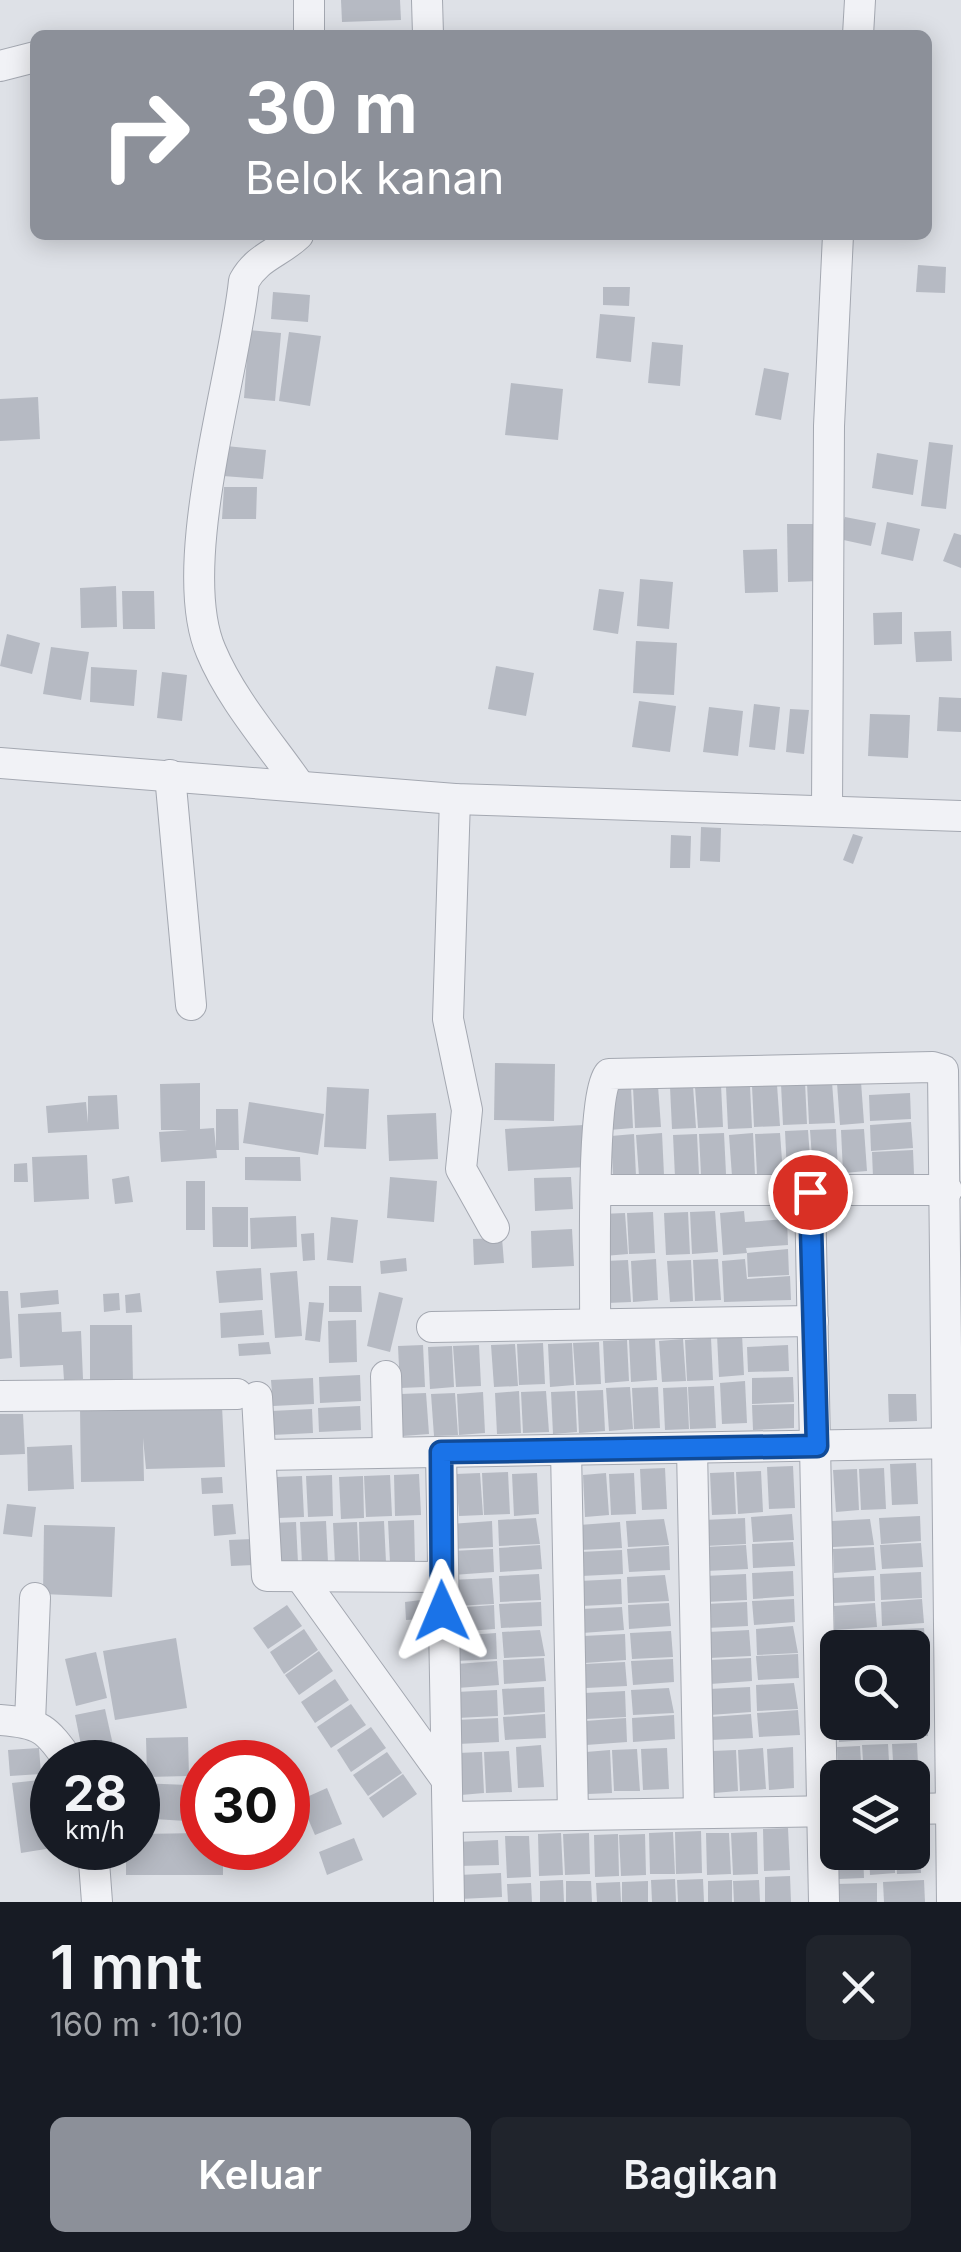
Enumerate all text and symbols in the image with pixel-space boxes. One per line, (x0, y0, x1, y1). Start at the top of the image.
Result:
text: 30 m (245, 65, 418, 150)
icon: right (80, 70, 210, 200)
text: Belok kanan (245, 150, 504, 205)
pin (768, 1150, 853, 1235)
icon: arrive (783, 1165, 838, 1220)
position arrow (390, 1559, 494, 1663)
map controls (820, 1630, 930, 1870)
button: search (820, 1630, 930, 1740)
speed limit sign: 30 (180, 1740, 310, 1870)
button: layers (820, 1760, 930, 1870)
text: 28 (63, 1763, 127, 1823)
text: km/h (65, 1815, 125, 1845)
text: 1 mnt (50, 1931, 202, 2003)
button: close (806, 1935, 911, 2040)
text: 160 m · 10:10 (50, 2005, 243, 2044)
button: Keluar (50, 2117, 471, 2232)
button: Bagikan (491, 2117, 911, 2232)

